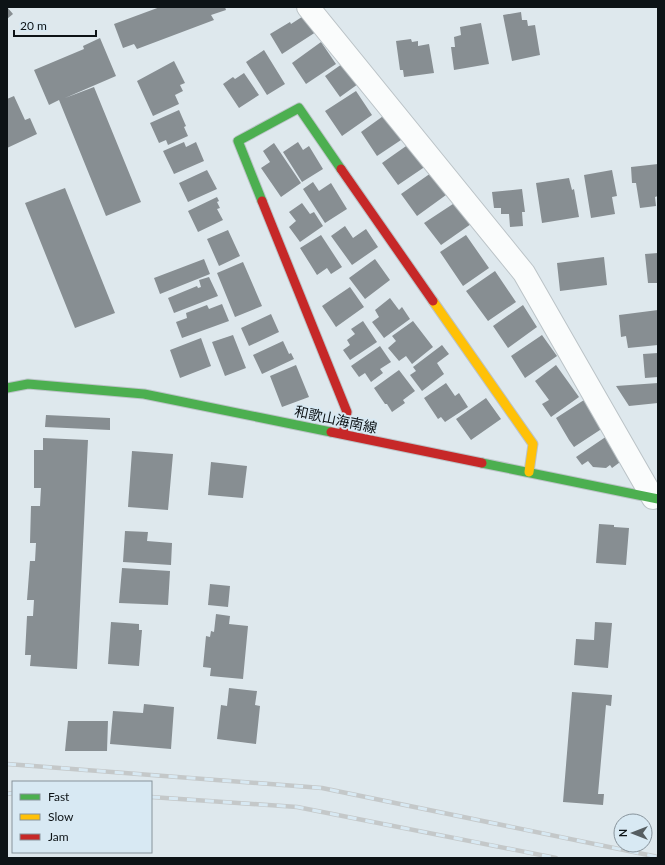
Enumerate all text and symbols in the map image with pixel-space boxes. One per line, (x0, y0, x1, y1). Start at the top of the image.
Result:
scale bar (14, 12, 96, 38)
text: 20 m (20, 18, 47, 33)
street label: 和歌山海南線 (293, 402, 379, 436)
legend (12, 781, 152, 853)
text: Fast (48, 789, 70, 804)
text: Slow (48, 809, 74, 824)
north arrow (613, 813, 653, 853)
text: Jam (48, 829, 69, 844)
text: N (616, 829, 629, 837)

